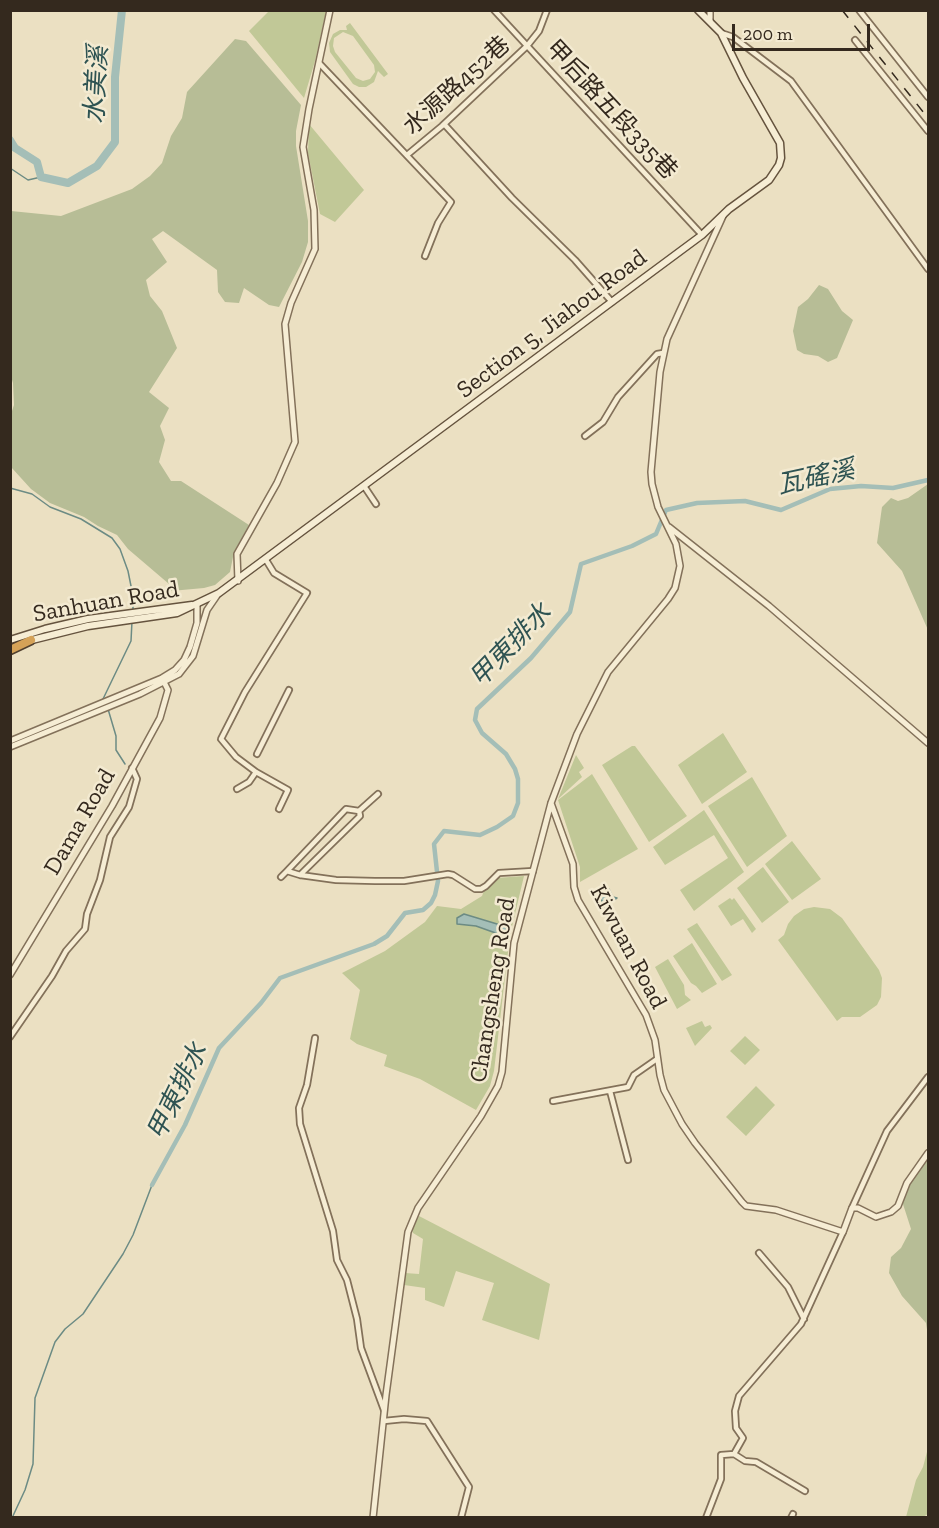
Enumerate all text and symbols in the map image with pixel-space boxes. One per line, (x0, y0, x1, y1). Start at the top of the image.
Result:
scale bar (735, 12, 873, 50)
text: 200 m (743, 23, 793, 45)
street label: 水源路452巷 (398, 31, 516, 141)
street label: 甲后路五段335巷 (539, 34, 683, 186)
water label: 水美溪 (79, 45, 115, 125)
street label: Section 5, Jiahou Road (452, 243, 652, 405)
water label: 瓦磘溪 (775, 455, 857, 501)
street label: Sanhuan Road (31, 575, 181, 629)
water label: 甲東排水 (464, 598, 558, 694)
street label: Dama Road (38, 764, 122, 880)
street label: Kiwuan Road (583, 880, 673, 1014)
street label: Changsheng Road (464, 896, 522, 1084)
water label: 甲東排水 (141, 1038, 215, 1146)

